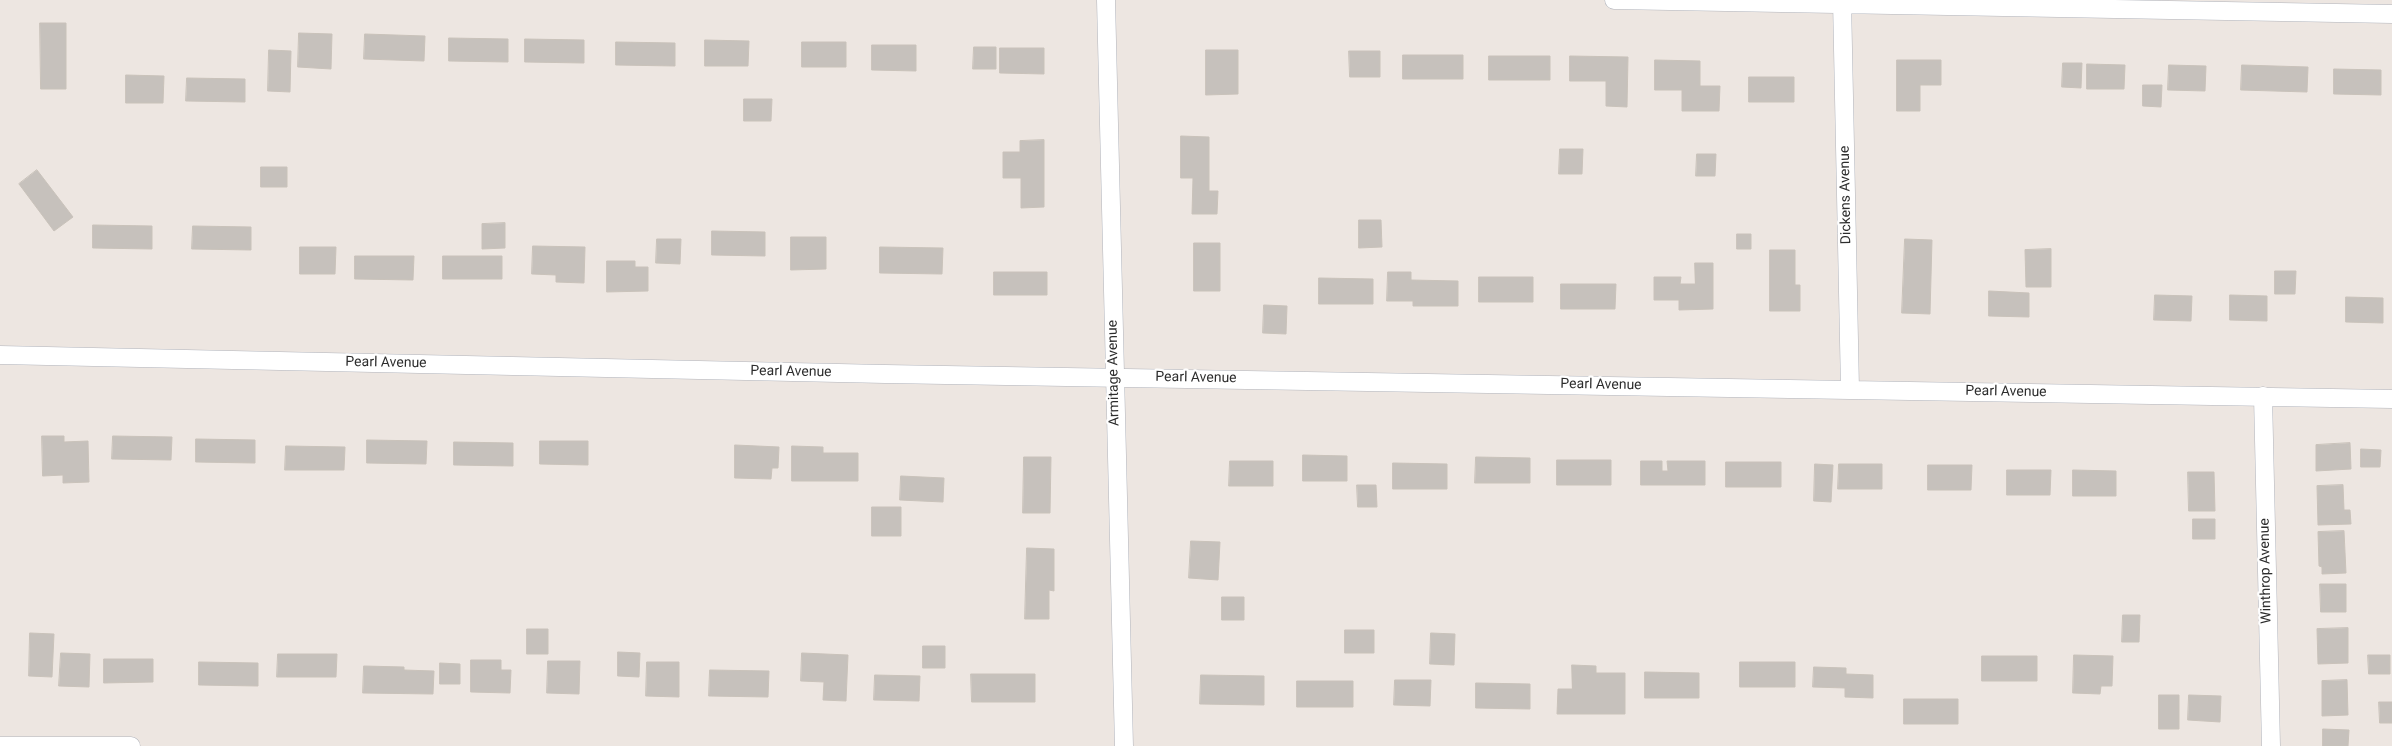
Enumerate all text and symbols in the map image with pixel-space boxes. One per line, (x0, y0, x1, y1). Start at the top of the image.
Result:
street label: Dickens Avenue (1837, 146, 1855, 244)
street label: Armitage Avenue (1105, 320, 1123, 426)
street label: Pearl Avenue (345, 354, 427, 372)
street label: Pearl Avenue (750, 363, 832, 381)
street label: Pearl Avenue (1155, 369, 1237, 387)
street label: Pearl Avenue (1560, 376, 1642, 394)
street label: Pearl Avenue (1965, 383, 2047, 401)
street label: Winthrop Avenue (2257, 518, 2275, 624)

